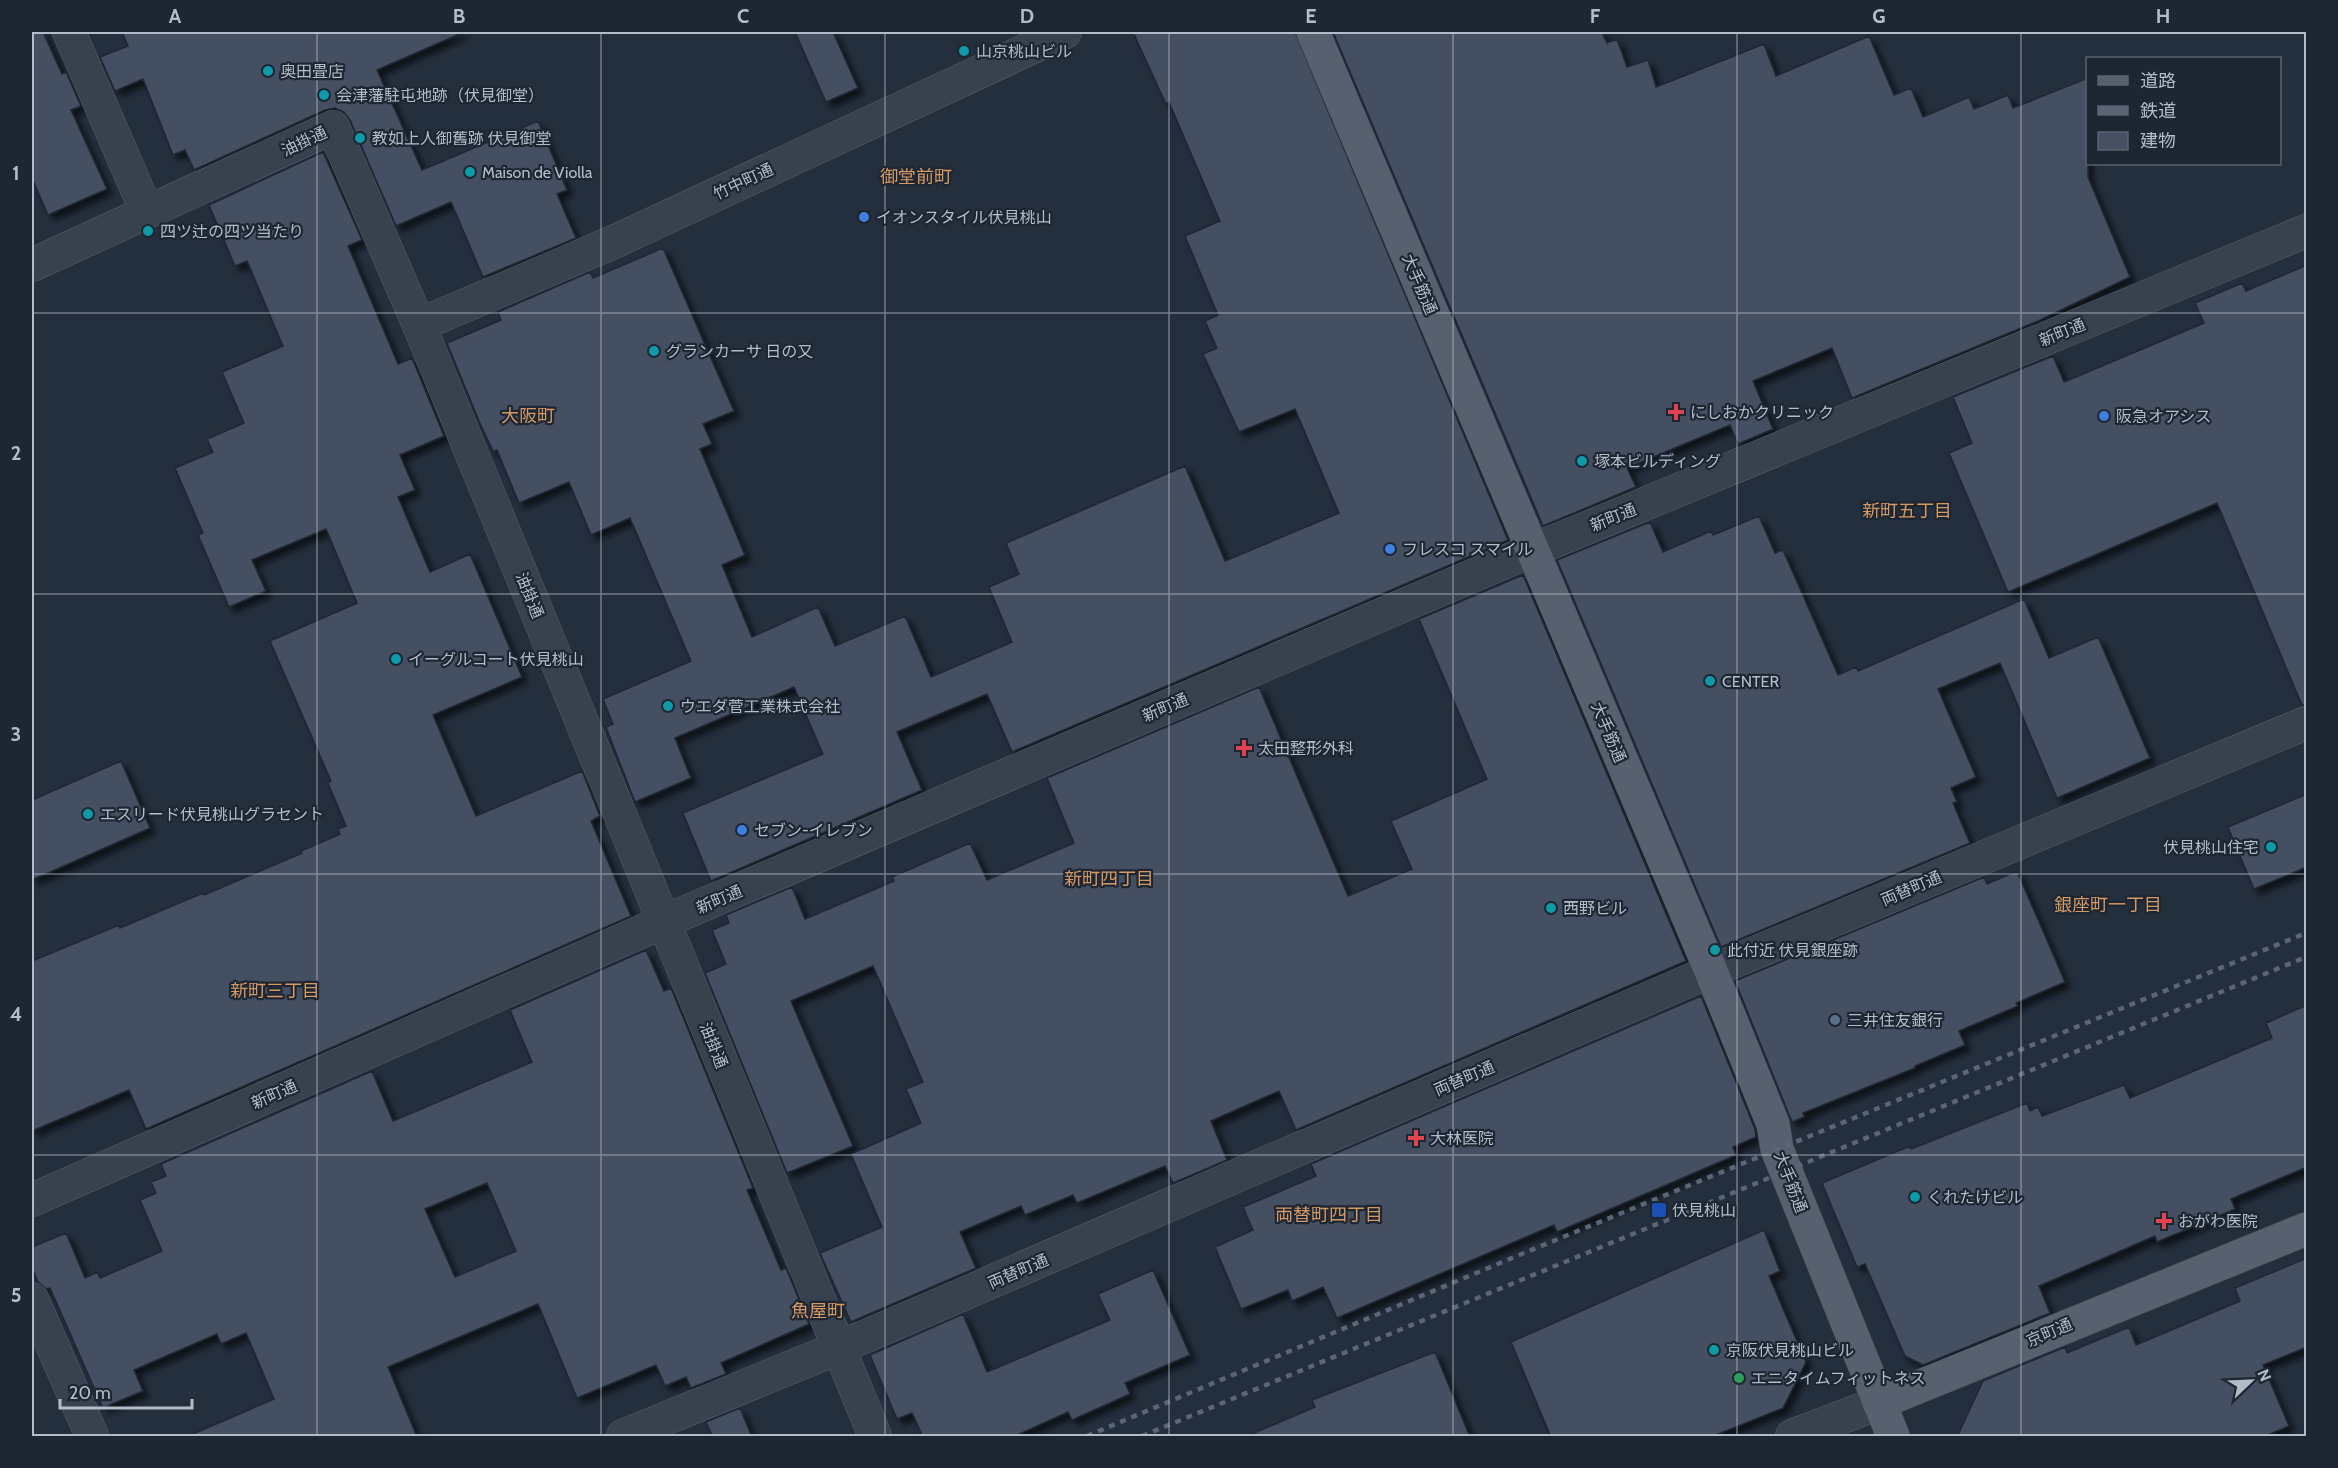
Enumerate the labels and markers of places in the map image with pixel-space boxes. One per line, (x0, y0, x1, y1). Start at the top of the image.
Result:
place label: 山京桃山ビル (976, 42, 1072, 61)
marker: 山京桃山ビル (957, 44, 971, 58)
place label: 奥田畳店 (280, 62, 344, 81)
marker: 奥田畳店 (261, 64, 275, 78)
place label: 会津藩駐屯地跡（伏見御堂） (336, 86, 544, 105)
marker: 会津藩駐屯地跡（伏見御堂） (317, 88, 331, 102)
place label: 教如上人御舊跡 伏見御堂 (372, 129, 552, 148)
marker: 教如上人御舊跡 伏見御堂 (353, 131, 367, 145)
place label: Maison de Violla (482, 163, 593, 182)
marker: Maison de Violla (463, 165, 477, 179)
place label: イオンスタイル伏見桃山 (876, 208, 1052, 227)
marker: イオンスタイル伏見桃山 (857, 210, 871, 224)
place label: 四ツ辻の四ツ当たり (160, 222, 304, 241)
marker: 四ツ辻の四ツ当たり (141, 224, 155, 238)
place label: グランカーサ 日の又 (666, 342, 813, 361)
marker: グランカーサ 日の又 (647, 344, 661, 358)
marker: にしおかクリニック (1667, 403, 1685, 421)
place label: にしおかクリニック (1690, 403, 1834, 422)
place label: 阪急オアシス (2116, 407, 2211, 426)
marker: 阪急オアシス (2097, 409, 2111, 423)
place label: 塚本ビルディング (1594, 452, 1721, 471)
marker: 塚本ビルディング (1575, 454, 1589, 468)
place label: フレスコ スマイル (1402, 540, 1533, 559)
marker: フレスコ スマイル (1383, 542, 1397, 556)
place label: イーグルコート伏見桃山 (408, 650, 584, 669)
marker: イーグルコート伏見桃山 (389, 652, 403, 666)
place label: CENTER (1722, 672, 1779, 691)
marker: CENTER (1703, 674, 1717, 688)
place label: ウエダ菅工業株式会社 (680, 697, 840, 716)
marker: ウエダ菅工業株式会社 (661, 699, 675, 713)
marker: 太田整形外科 (1235, 739, 1253, 757)
place label: 太田整形外科 (1258, 739, 1354, 758)
place label: エスリード伏見桃山グラセント (100, 805, 324, 824)
marker: エスリード伏見桃山グラセント (81, 807, 95, 821)
place label: セブン-イレブン (754, 821, 873, 840)
marker: セブン-イレブン (735, 823, 749, 837)
place label: 伏見桃山住宅 (2163, 838, 2259, 857)
marker: 伏見桃山住宅 (2264, 840, 2278, 854)
place label: 西野ビル (1563, 899, 1627, 918)
marker: 西野ビル (1544, 901, 1558, 915)
place label: 此付近 伏見銀座跡 (1727, 941, 1859, 960)
marker: 此付近 伏見銀座跡 (1708, 943, 1722, 957)
place label: 三井住友銀行 (1847, 1011, 1943, 1030)
marker: 三井住友銀行 (1828, 1013, 1842, 1027)
marker: 大林医院 (1407, 1129, 1425, 1147)
place label: 大林医院 (1430, 1129, 1494, 1148)
place label: くれたけビル (1927, 1188, 2023, 1207)
marker: くれたけビル (1908, 1190, 1922, 1204)
marker: 伏見桃山 (1650, 1201, 1668, 1219)
place label: 伏見桃山 (1672, 1201, 1736, 1220)
marker: おがわ医院 (2155, 1212, 2173, 1230)
place label: おがわ医院 (2178, 1212, 2258, 1231)
place label: 京阪伏見桃山ビル (1726, 1341, 1854, 1360)
marker: 京阪伏見桃山ビル (1707, 1343, 1721, 1357)
place label: エニタイムフィットネス (1751, 1369, 1925, 1388)
marker: エニタイムフィットネス (1732, 1371, 1746, 1385)

